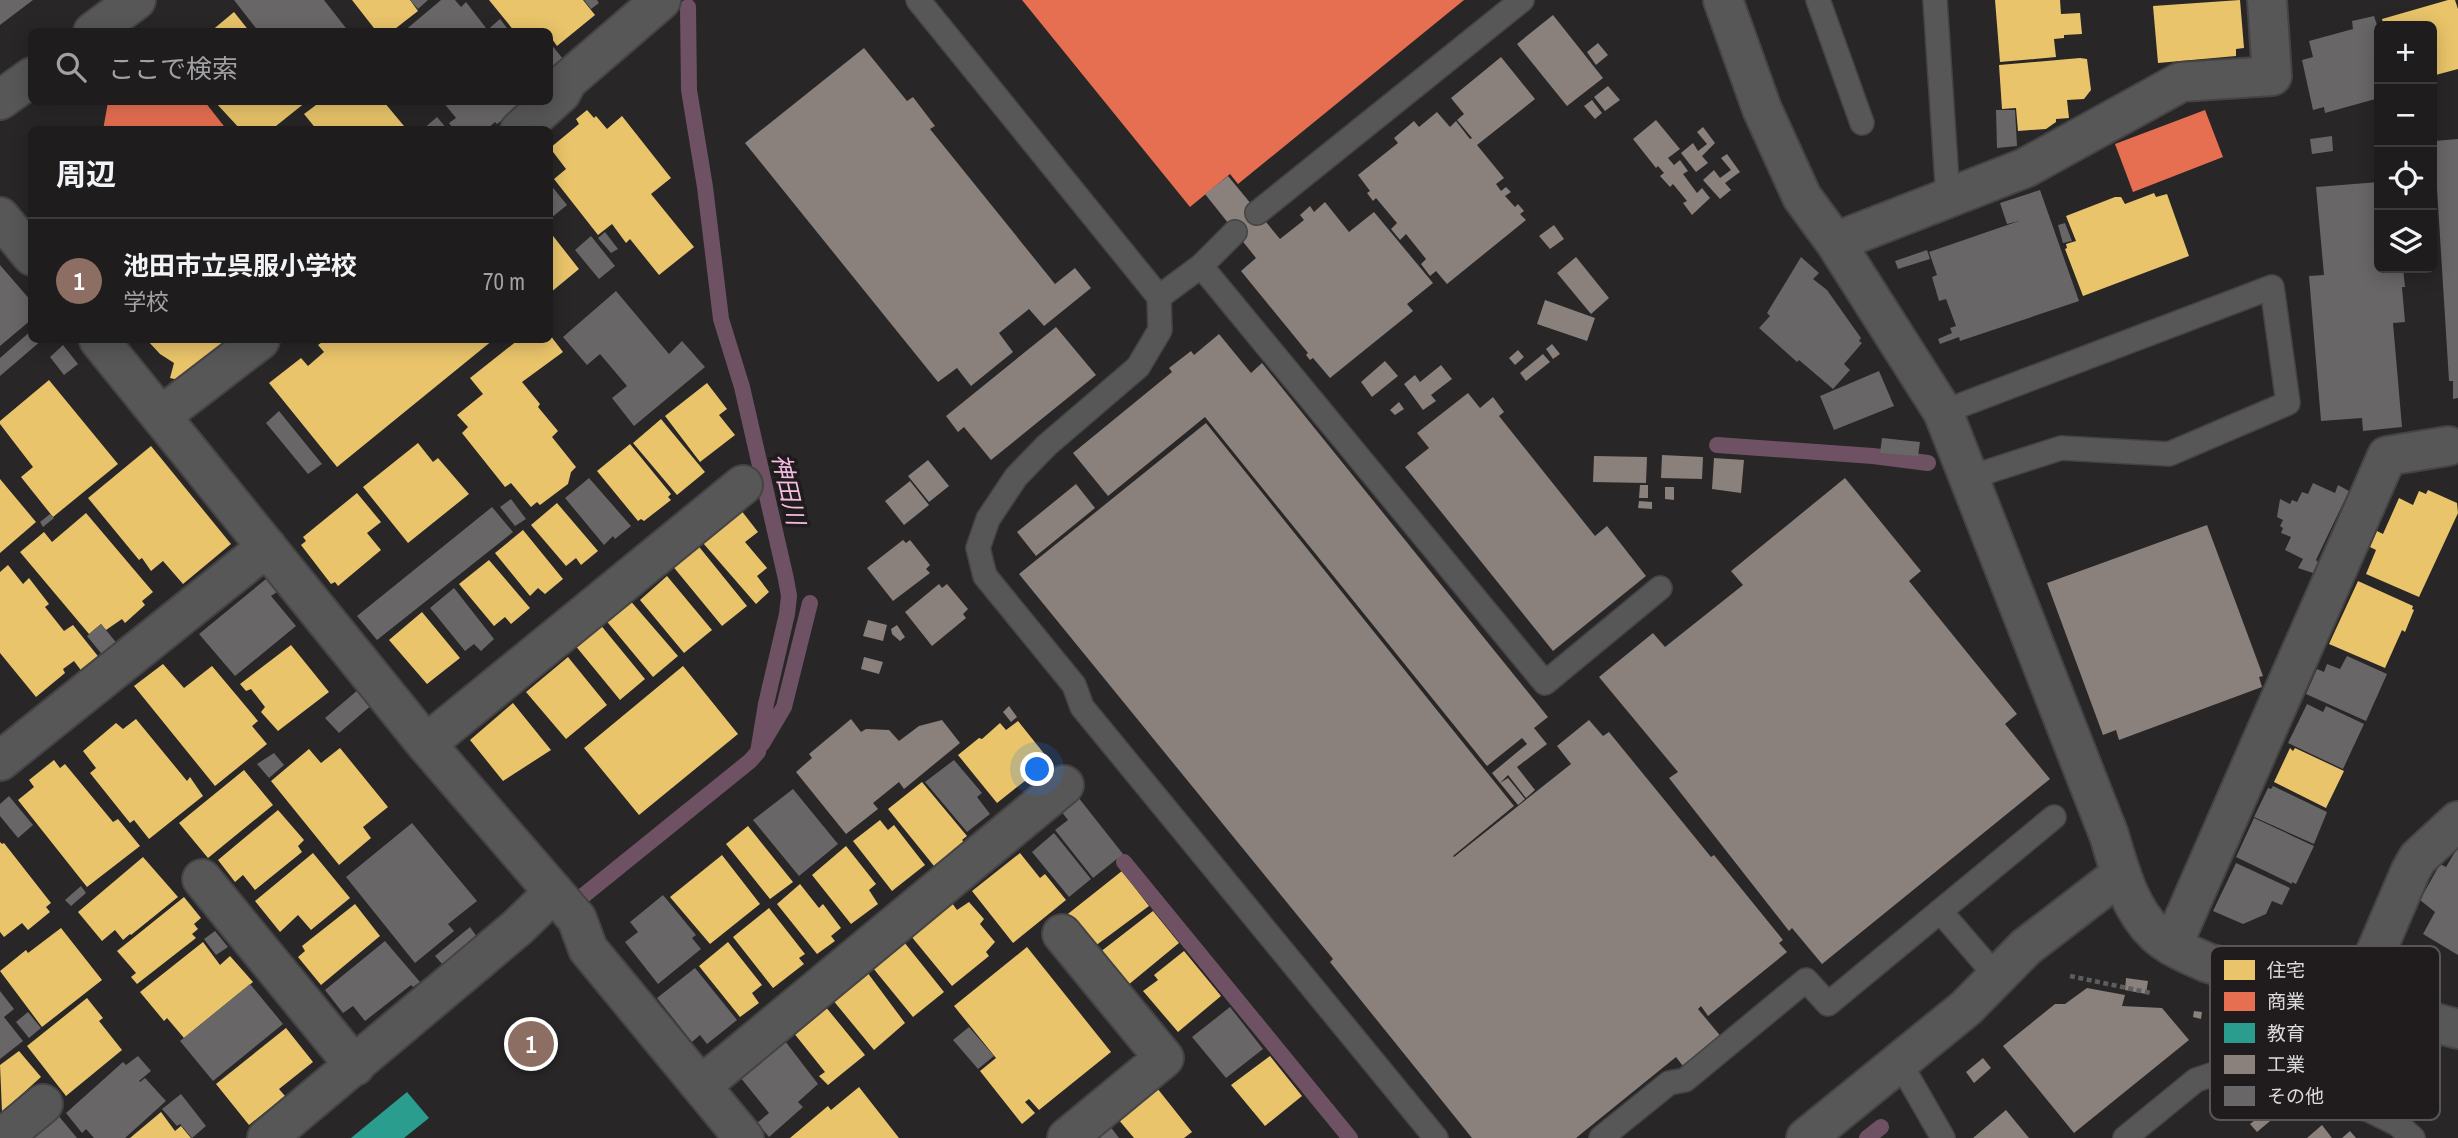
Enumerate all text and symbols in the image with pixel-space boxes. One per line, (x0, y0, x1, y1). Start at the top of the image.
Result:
map controls (2374, 21, 2437, 273)
button: + (2374, 21, 2437, 84)
search box (28, 28, 553, 105)
icon: search (52, 48, 90, 86)
text: ここで検索 (108, 51, 238, 86)
button: − (2374, 84, 2437, 147)
button: locate (2374, 147, 2437, 210)
text: 周辺 (56, 154, 116, 194)
button: layers (2374, 210, 2437, 273)
text: 池田市立呉服小学校 (123, 248, 357, 283)
text: 1 (74, 266, 84, 297)
text: 70 m (483, 266, 525, 297)
text: 学校 (123, 286, 169, 317)
water label: 神田川 (765, 450, 813, 531)
your location (1020, 752, 1054, 786)
legend (2210, 946, 2440, 1120)
text: 住宅 (2267, 957, 2305, 983)
text: 商業 (2267, 988, 2305, 1014)
pin: 1 (508, 1018, 554, 1070)
text: 教育 (2267, 1020, 2305, 1046)
text: 工業 (2267, 1051, 2305, 1077)
text: その他 (2267, 1083, 2324, 1109)

